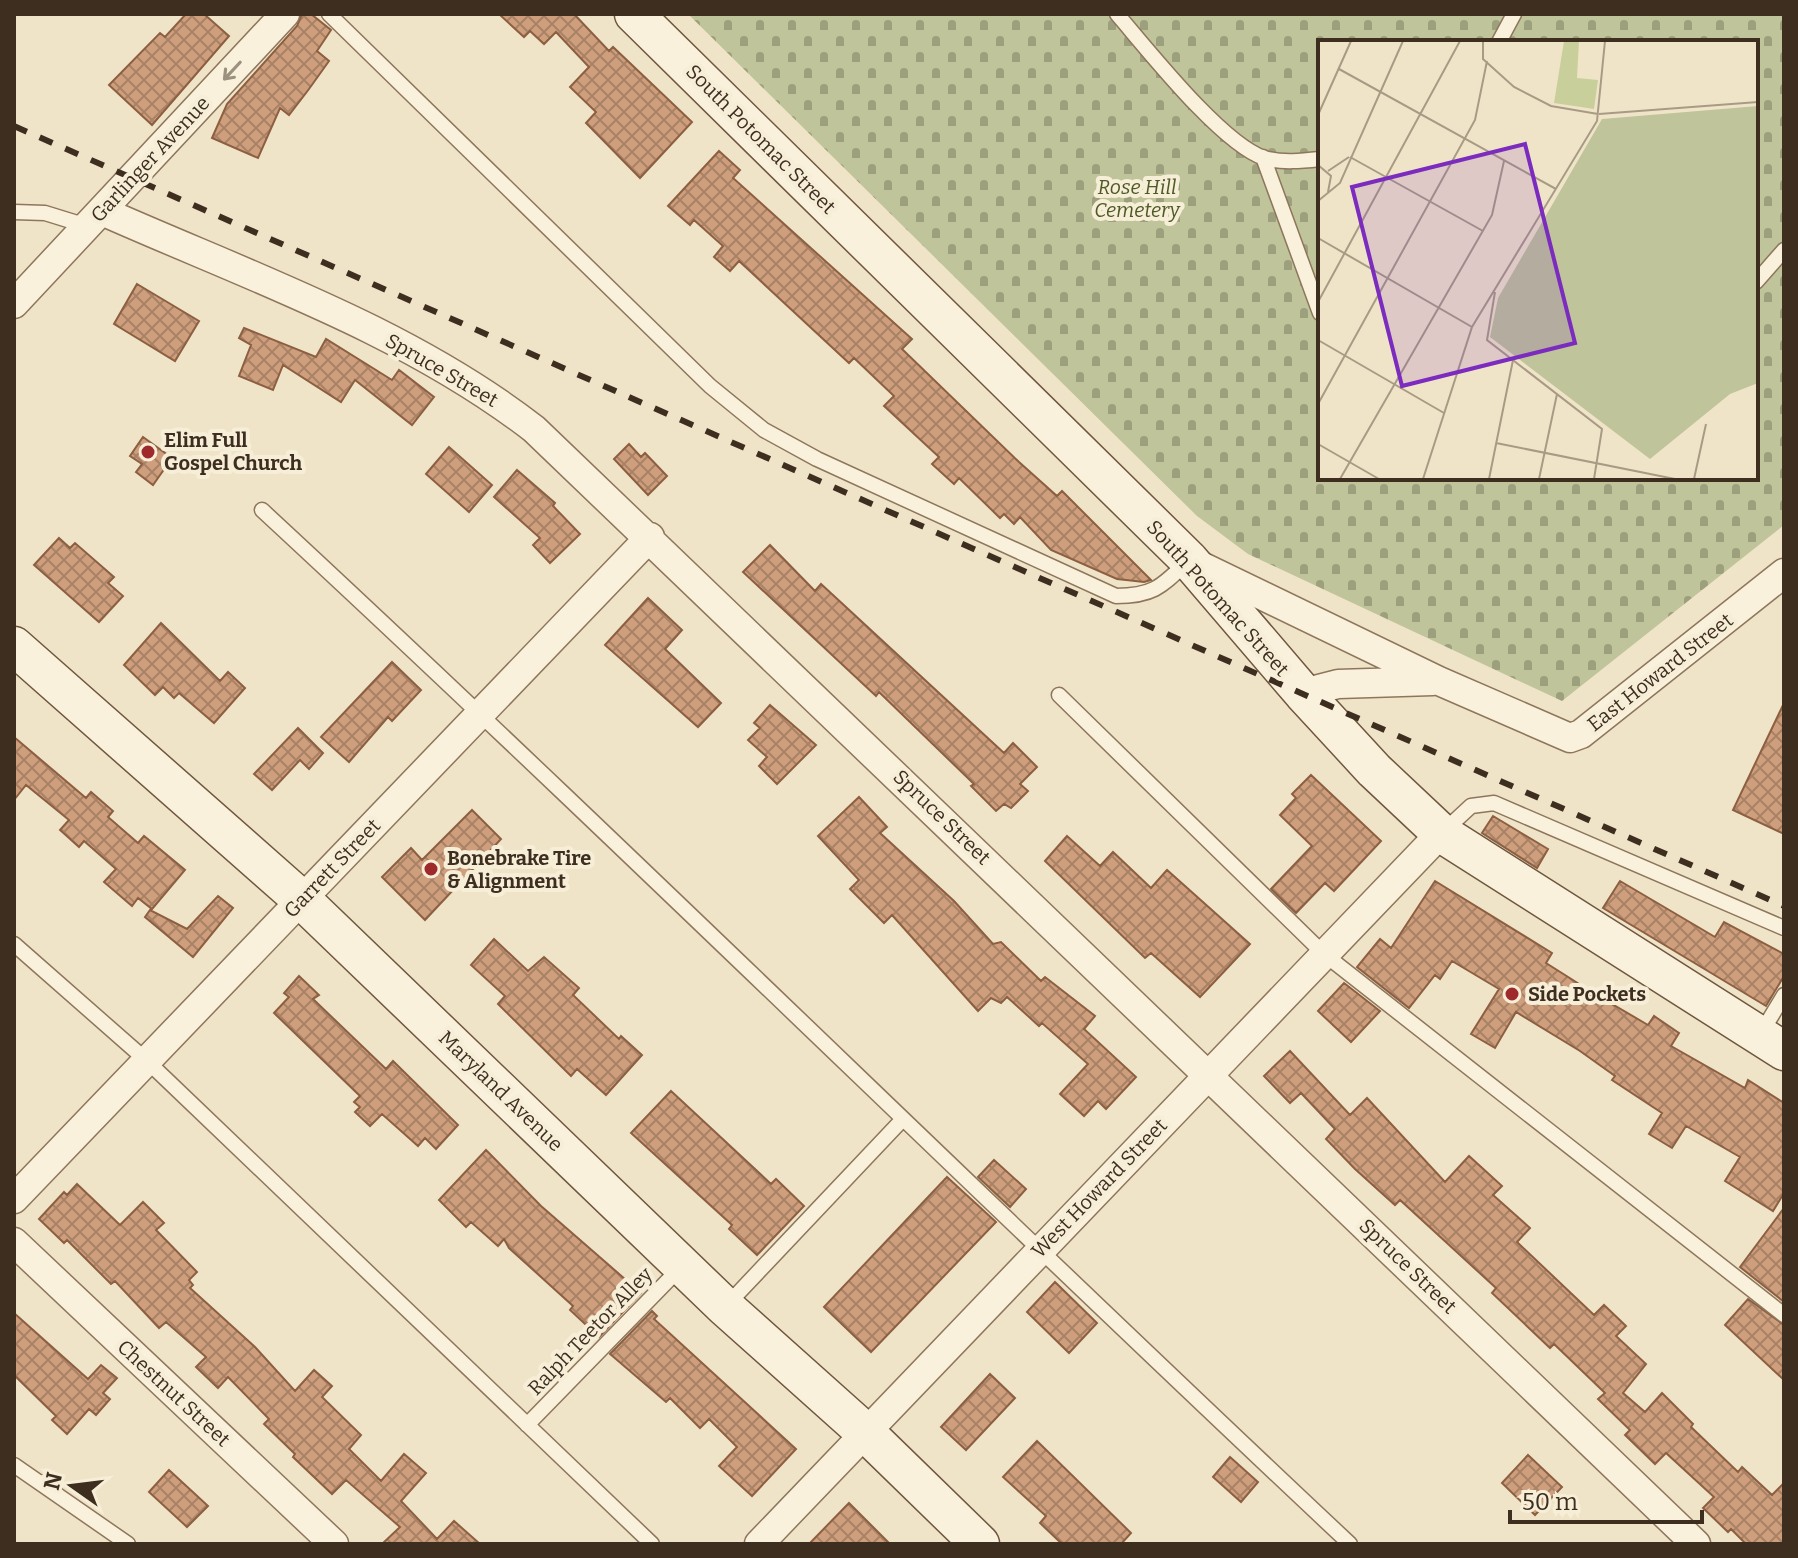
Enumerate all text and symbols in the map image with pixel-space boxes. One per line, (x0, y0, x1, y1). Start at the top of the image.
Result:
inset map (1318, 40, 1758, 480)
street label: South Potomac Street (681, 59, 841, 219)
one-way arrow (222, 61, 241, 81)
street label: Garlinger Avenue (86, 91, 214, 227)
park label: Rose Hill Cemetery (1094, 175, 1182, 222)
street label: Spruce Street (382, 328, 502, 412)
place label: Elim Full Gospel Church (164, 428, 303, 475)
marker: Elim Full Gospel Church (139, 443, 157, 461)
street label: South Potomac Street (1142, 515, 1294, 681)
street label: East Howard Street (1583, 608, 1737, 736)
street label: Spruce Street (888, 765, 996, 869)
street label: Garrett Street (279, 814, 385, 922)
place label: Bonebrake Tire & Alignment (447, 846, 591, 893)
marker: Bonebrake Tire & Alignment (422, 860, 440, 878)
place label: Side Pockets (1528, 982, 1646, 1006)
marker: Side Pockets (1503, 985, 1521, 1003)
street label: Maryland Avenue (434, 1026, 568, 1156)
street label: West Howard Street (1026, 1113, 1172, 1263)
street label: Spruce Street (1354, 1214, 1462, 1318)
street label: Ralph Teetor Alley (523, 1262, 657, 1400)
street label: Chestnut Street (113, 1335, 235, 1451)
north arrow (32, 1446, 112, 1526)
text: N (38, 1470, 68, 1493)
scale bar (1510, 1474, 1702, 1524)
text: 50 m (1522, 1488, 1578, 1516)

